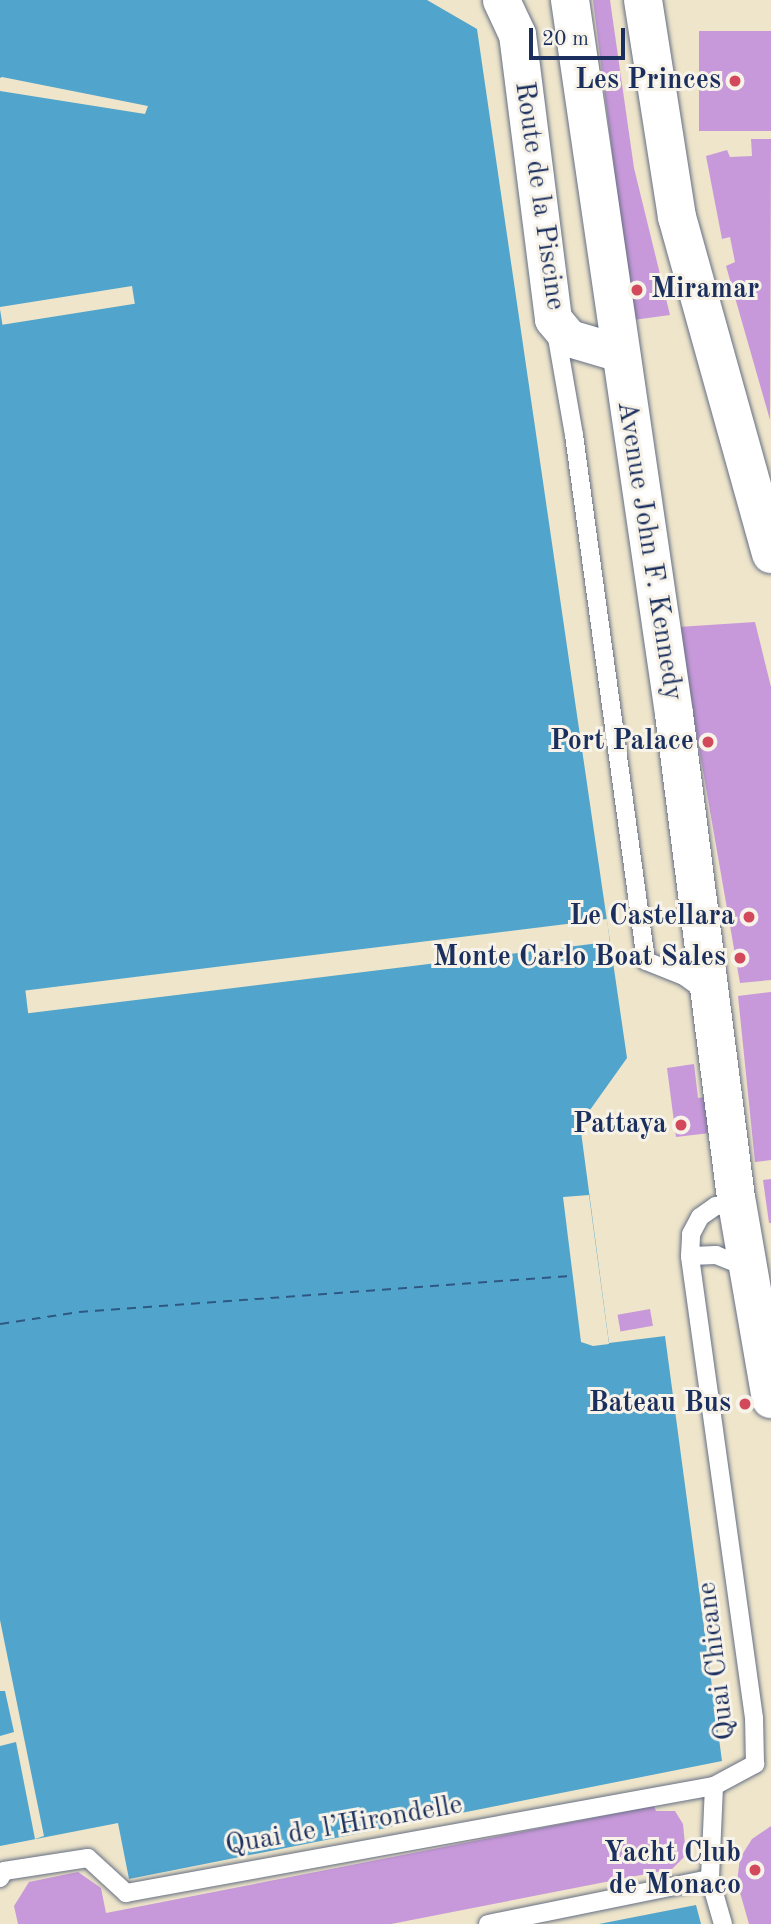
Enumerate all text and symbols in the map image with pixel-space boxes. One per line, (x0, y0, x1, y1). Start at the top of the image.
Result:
scale bar (533, 14, 629, 58)
text: 20 m (542, 29, 589, 50)
place label: Les Princes (575, 64, 721, 98)
marker: Les Princes (727, 73, 743, 89)
street label: Route de la Piscine (506, 80, 572, 312)
place label: Miramar (651, 273, 759, 307)
marker: Miramar (629, 282, 645, 298)
street label: Avenue John F. Kennedy (609, 399, 689, 703)
place label: Port Palace (550, 725, 694, 759)
marker: Port Palace (700, 734, 716, 750)
place label: Le Castellara (569, 900, 735, 934)
marker: Le Castellara (741, 909, 757, 925)
place label: Monte Carlo Boat Sales (433, 941, 726, 975)
marker: Monte Carlo Boat Sales (732, 950, 748, 966)
place label: Pattaya (573, 1108, 667, 1142)
marker: Pattaya (673, 1117, 689, 1133)
place label: Bateau Bus (589, 1387, 731, 1421)
marker: Bateau Bus (737, 1396, 753, 1412)
street label: Quai Chicane (691, 1580, 743, 1742)
street label: Quai de l’Hirondelle (223, 1789, 465, 1863)
place label: Yacht Club de Monaco (604, 1837, 741, 1903)
marker: Yacht Club de Monaco (747, 1862, 763, 1878)

